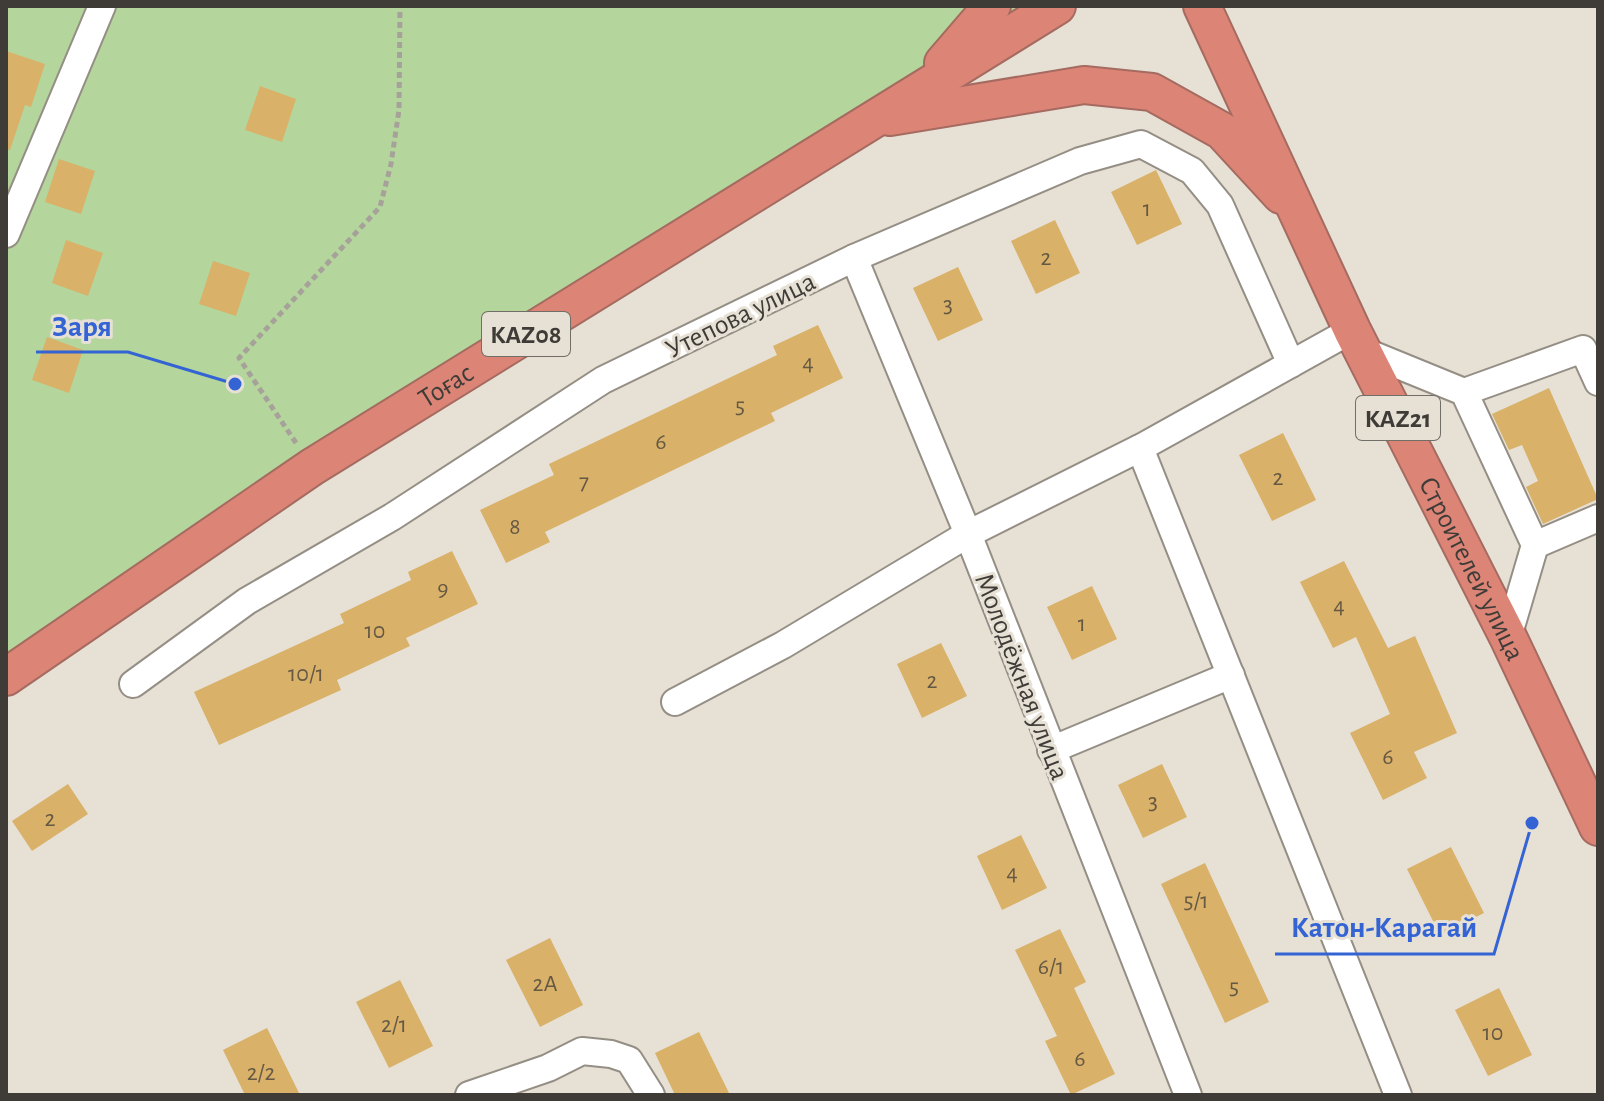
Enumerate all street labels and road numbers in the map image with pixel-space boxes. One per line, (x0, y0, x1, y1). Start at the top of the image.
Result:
street label: Утепова улица (662, 267, 820, 364)
road number: KAZ08 (482, 312, 570, 356)
street label: Тоғас (414, 359, 479, 413)
road number: KAZ21 (1356, 396, 1440, 440)
street label: Строителей улица (1413, 473, 1529, 665)
street label: Молодёжная улица (969, 570, 1074, 784)

